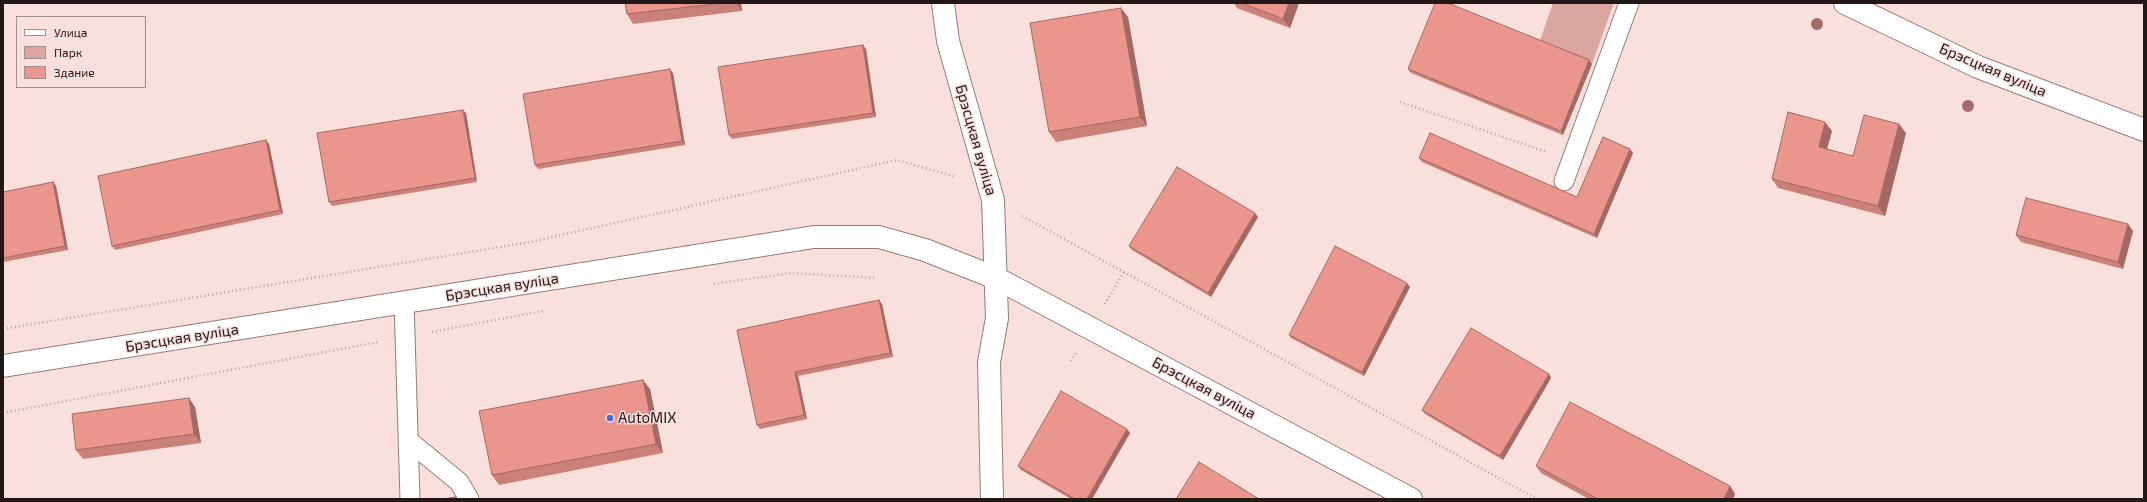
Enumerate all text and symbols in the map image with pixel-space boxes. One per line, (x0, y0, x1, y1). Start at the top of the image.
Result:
legend (16, 16, 146, 88)
text: Улица (54, 25, 87, 39)
street label: Брэсцкая вуліца (1937, 39, 2049, 101)
text: Парк (54, 45, 82, 59)
text: Здание (54, 65, 95, 79)
street label: Брэсцкая вуліца (952, 82, 1000, 198)
street label: Брэсцкая вуліца (444, 269, 560, 305)
street label: Брэсцкая вуліца (124, 320, 240, 356)
street label: Брэсцкая вуліца (1149, 353, 1259, 423)
place label: AutoMIX (618, 409, 676, 427)
marker: AutoMIX (605, 413, 615, 423)

